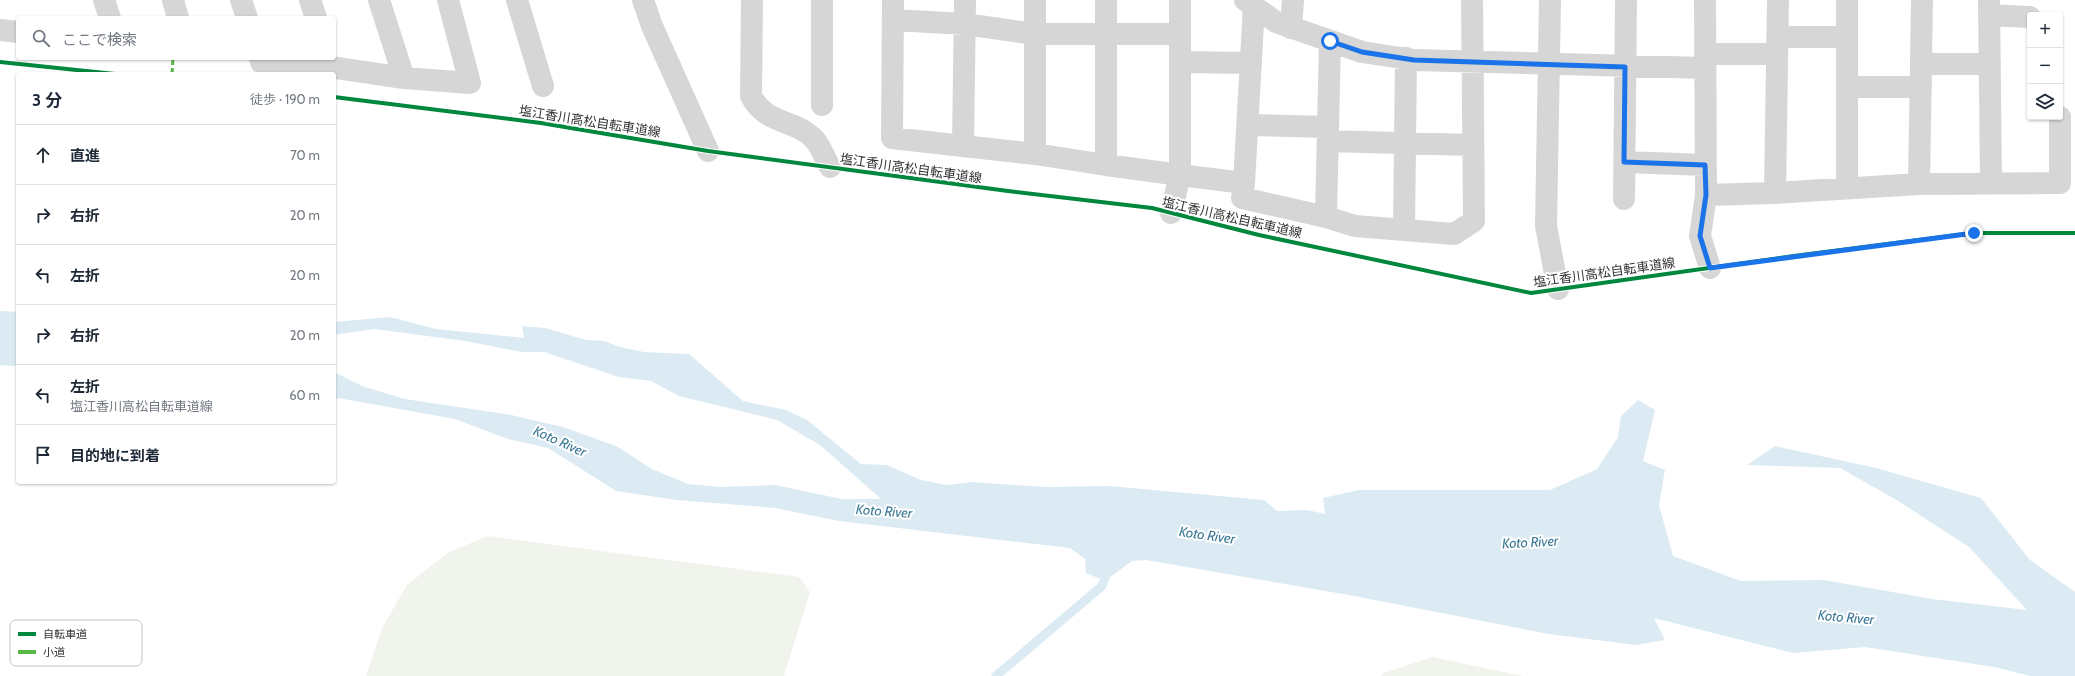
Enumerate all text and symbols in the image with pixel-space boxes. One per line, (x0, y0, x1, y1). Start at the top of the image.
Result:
map controls (2027, 12, 2063, 120)
button: + (2027, 12, 2063, 48)
search box (16, 16, 336, 60)
icon: search (30, 27, 52, 49)
text: ここで検索 (62, 31, 137, 49)
route start (1321, 32, 1339, 50)
button: − (2027, 48, 2063, 84)
button: layers (2027, 84, 2063, 120)
text: 3 分 (32, 90, 62, 110)
text: 徒歩 · 190 m (250, 91, 320, 107)
street label: 塩江香川高松自転車道線 (518, 102, 662, 140)
icon: ahead (32, 144, 54, 166)
text: 直進 (70, 147, 100, 165)
text: 70 m (290, 147, 320, 163)
street label: 塩江香川高松自転車道線 (839, 150, 983, 186)
street label: 塩江香川高松自転車道線 (1161, 193, 1303, 241)
icon: right (32, 204, 54, 226)
text: 右折 (70, 207, 100, 225)
text: 20 m (290, 207, 320, 223)
route end (1965, 224, 1983, 242)
street label: 塩江香川高松自転車道線 (1532, 254, 1676, 290)
icon: left (32, 264, 54, 286)
text: 左折 (70, 267, 100, 285)
text: 20 m (290, 267, 320, 283)
icon: right (32, 324, 54, 346)
text: 右折 (70, 327, 100, 345)
text: 20 m (290, 327, 320, 343)
text: 左折 (70, 378, 100, 396)
icon: left (32, 384, 54, 406)
text: 60 m (289, 387, 320, 403)
text: 塩江香川高松自転車道線 (70, 398, 213, 414)
water label: Koto River (531, 421, 590, 461)
icon: arrive (32, 444, 54, 466)
text: 目的地に到着 (70, 447, 160, 465)
water label: Koto River (855, 500, 913, 522)
water label: Koto River (1178, 522, 1237, 548)
water label: Koto River (1501, 532, 1559, 552)
water label: Koto River (1817, 606, 1875, 628)
legend (10, 620, 142, 666)
text: 自転車道 (43, 627, 87, 641)
text: 小道 (43, 645, 65, 659)

